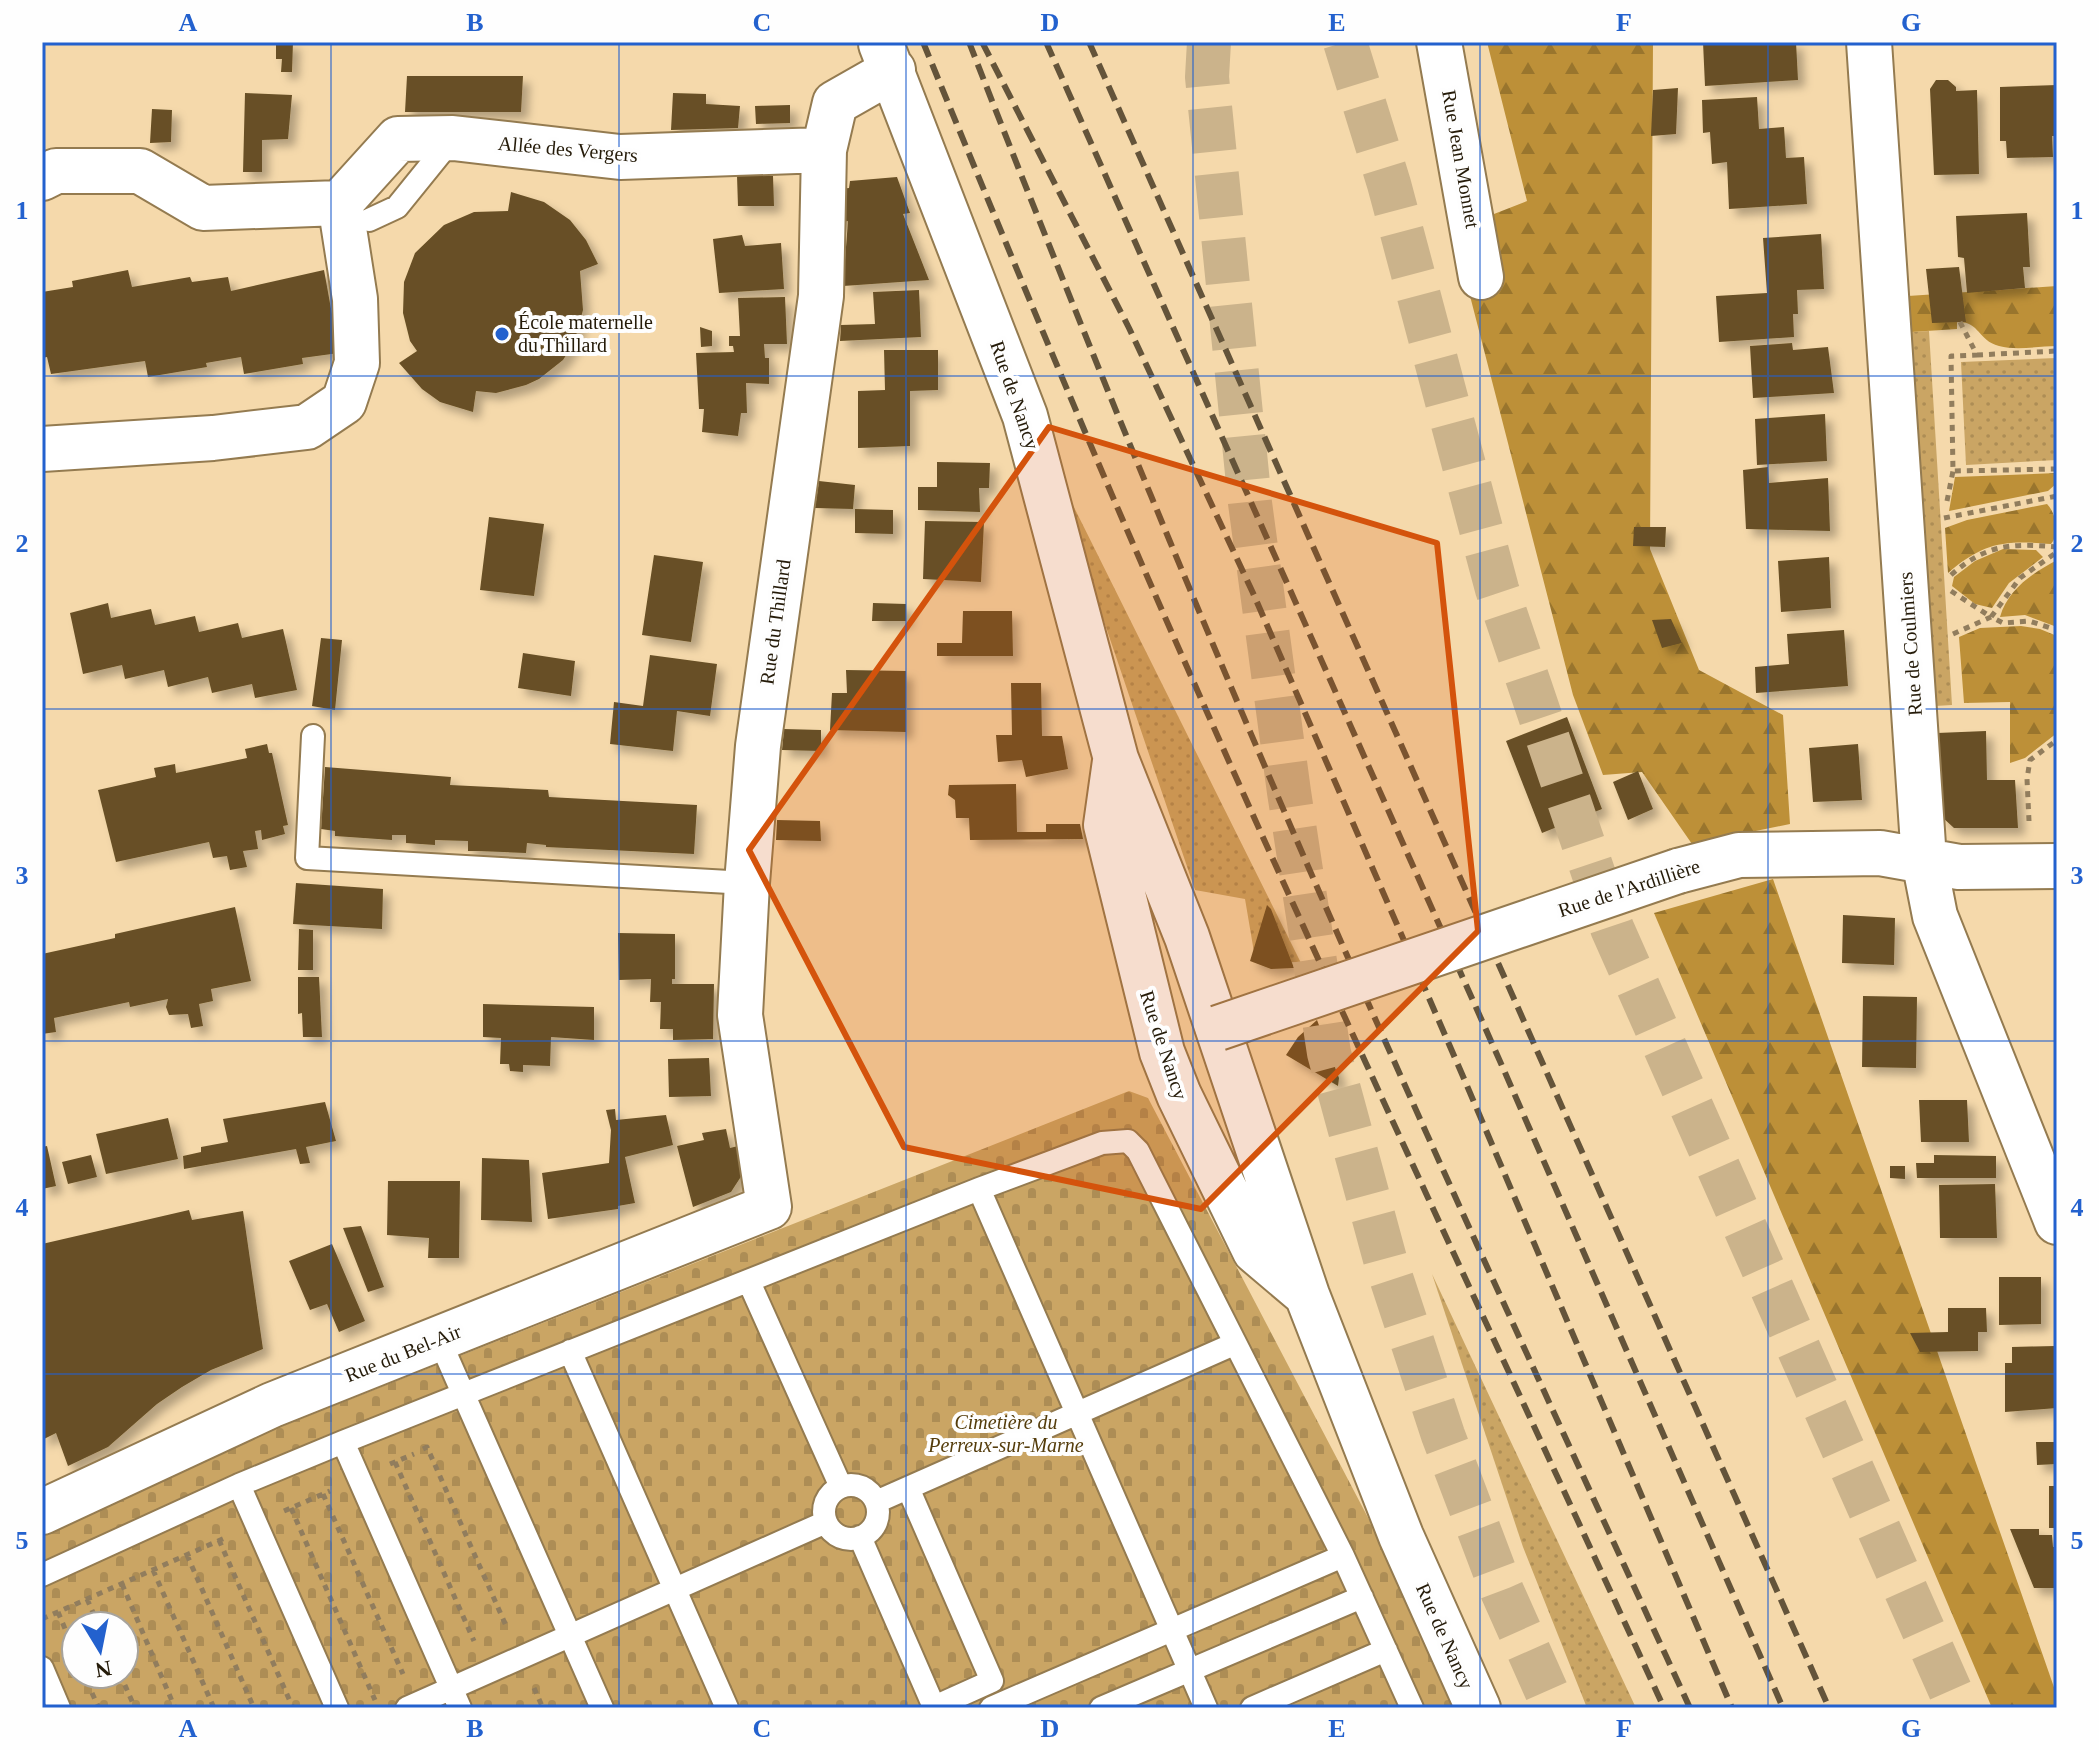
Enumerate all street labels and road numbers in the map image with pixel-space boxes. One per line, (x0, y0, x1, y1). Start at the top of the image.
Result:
street label: Rue Jean Monnet (1438, 88, 1484, 230)
street label: Allée des Vergers (497, 132, 639, 167)
street label: Rue de Nancy (985, 338, 1044, 452)
street label: Rue du Thillard (755, 558, 795, 686)
street label: Rue de Coulmiers (1894, 571, 1926, 717)
street label: Rue de l'Ardillière (1555, 855, 1703, 921)
street label: Rue de Nancy (1135, 988, 1192, 1103)
street label: Rue du Bel-Air (342, 1320, 465, 1386)
street label: Rue de Nancy (1411, 1580, 1478, 1693)

